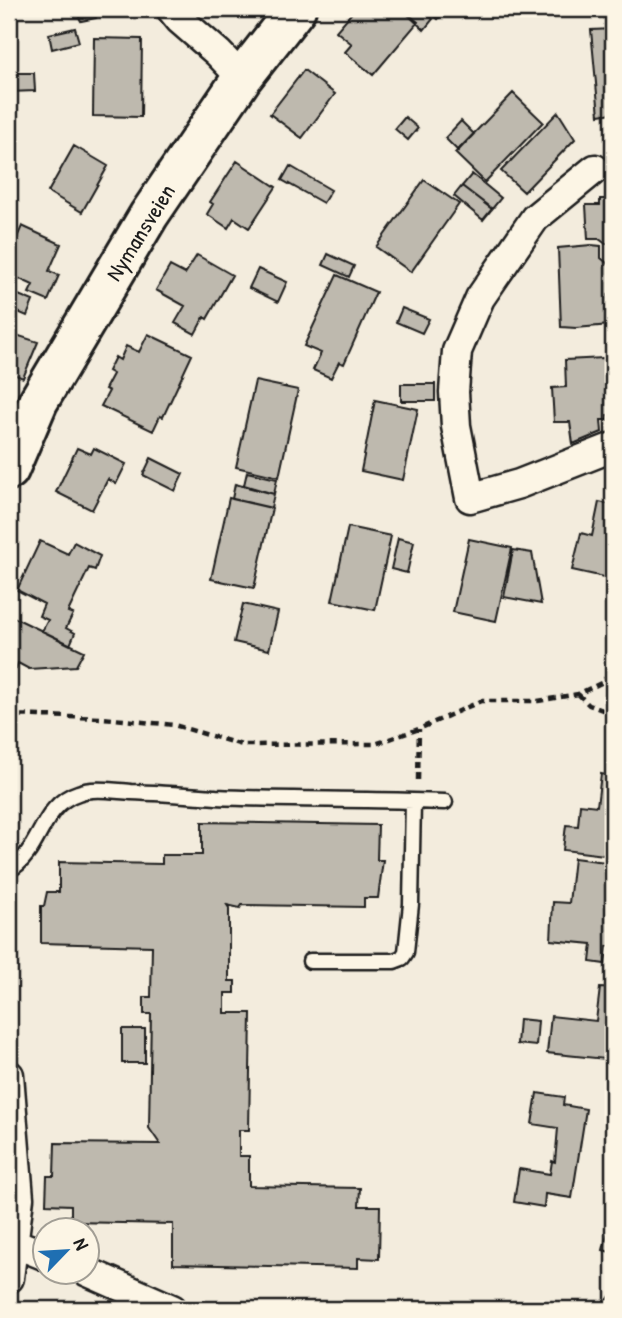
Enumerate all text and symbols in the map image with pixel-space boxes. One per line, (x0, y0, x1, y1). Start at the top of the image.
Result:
street label: Nymansveien (98, 178, 182, 286)
north arrow (32, 1216, 102, 1286)
text: N (67, 1234, 95, 1254)

